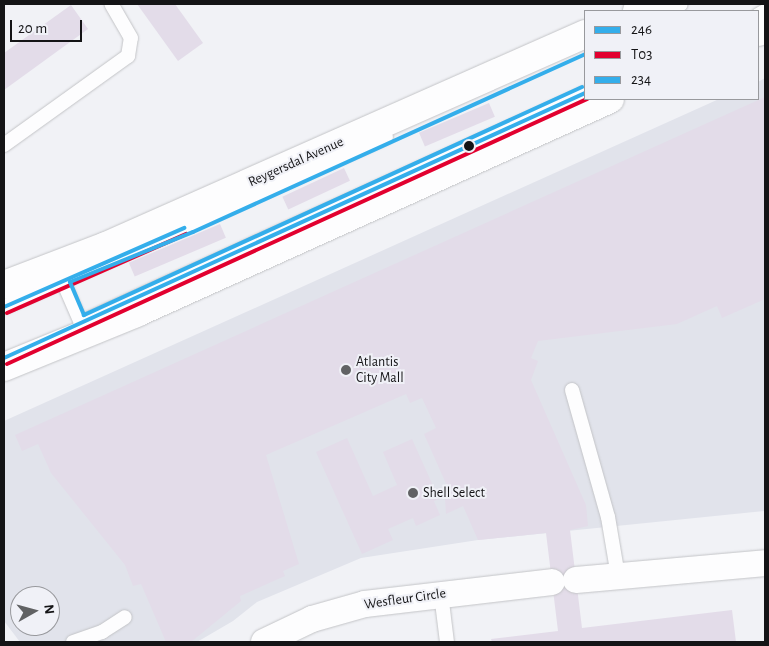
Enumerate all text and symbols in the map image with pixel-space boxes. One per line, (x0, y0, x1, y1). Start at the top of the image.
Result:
scale bar (12, 10, 85, 42)
legend (584, 10, 759, 100)
text: 20 m (18, 21, 47, 36)
text: 246 (631, 22, 652, 37)
text: T03 (631, 47, 652, 62)
text: 234 (631, 72, 651, 87)
street label: Reygersdal Avenue (246, 133, 346, 191)
unlabelled marker (464, 141, 474, 151)
place label: Atlantis City Mall (356, 354, 404, 387)
marker: Atlantis City Mall (340, 364, 352, 376)
place label: Shell Select (423, 485, 485, 501)
marker: Shell Select (407, 487, 419, 499)
street label: Wesfleur Circle (363, 585, 447, 613)
north arrow (10, 586, 60, 636)
text: N (41, 604, 56, 615)

